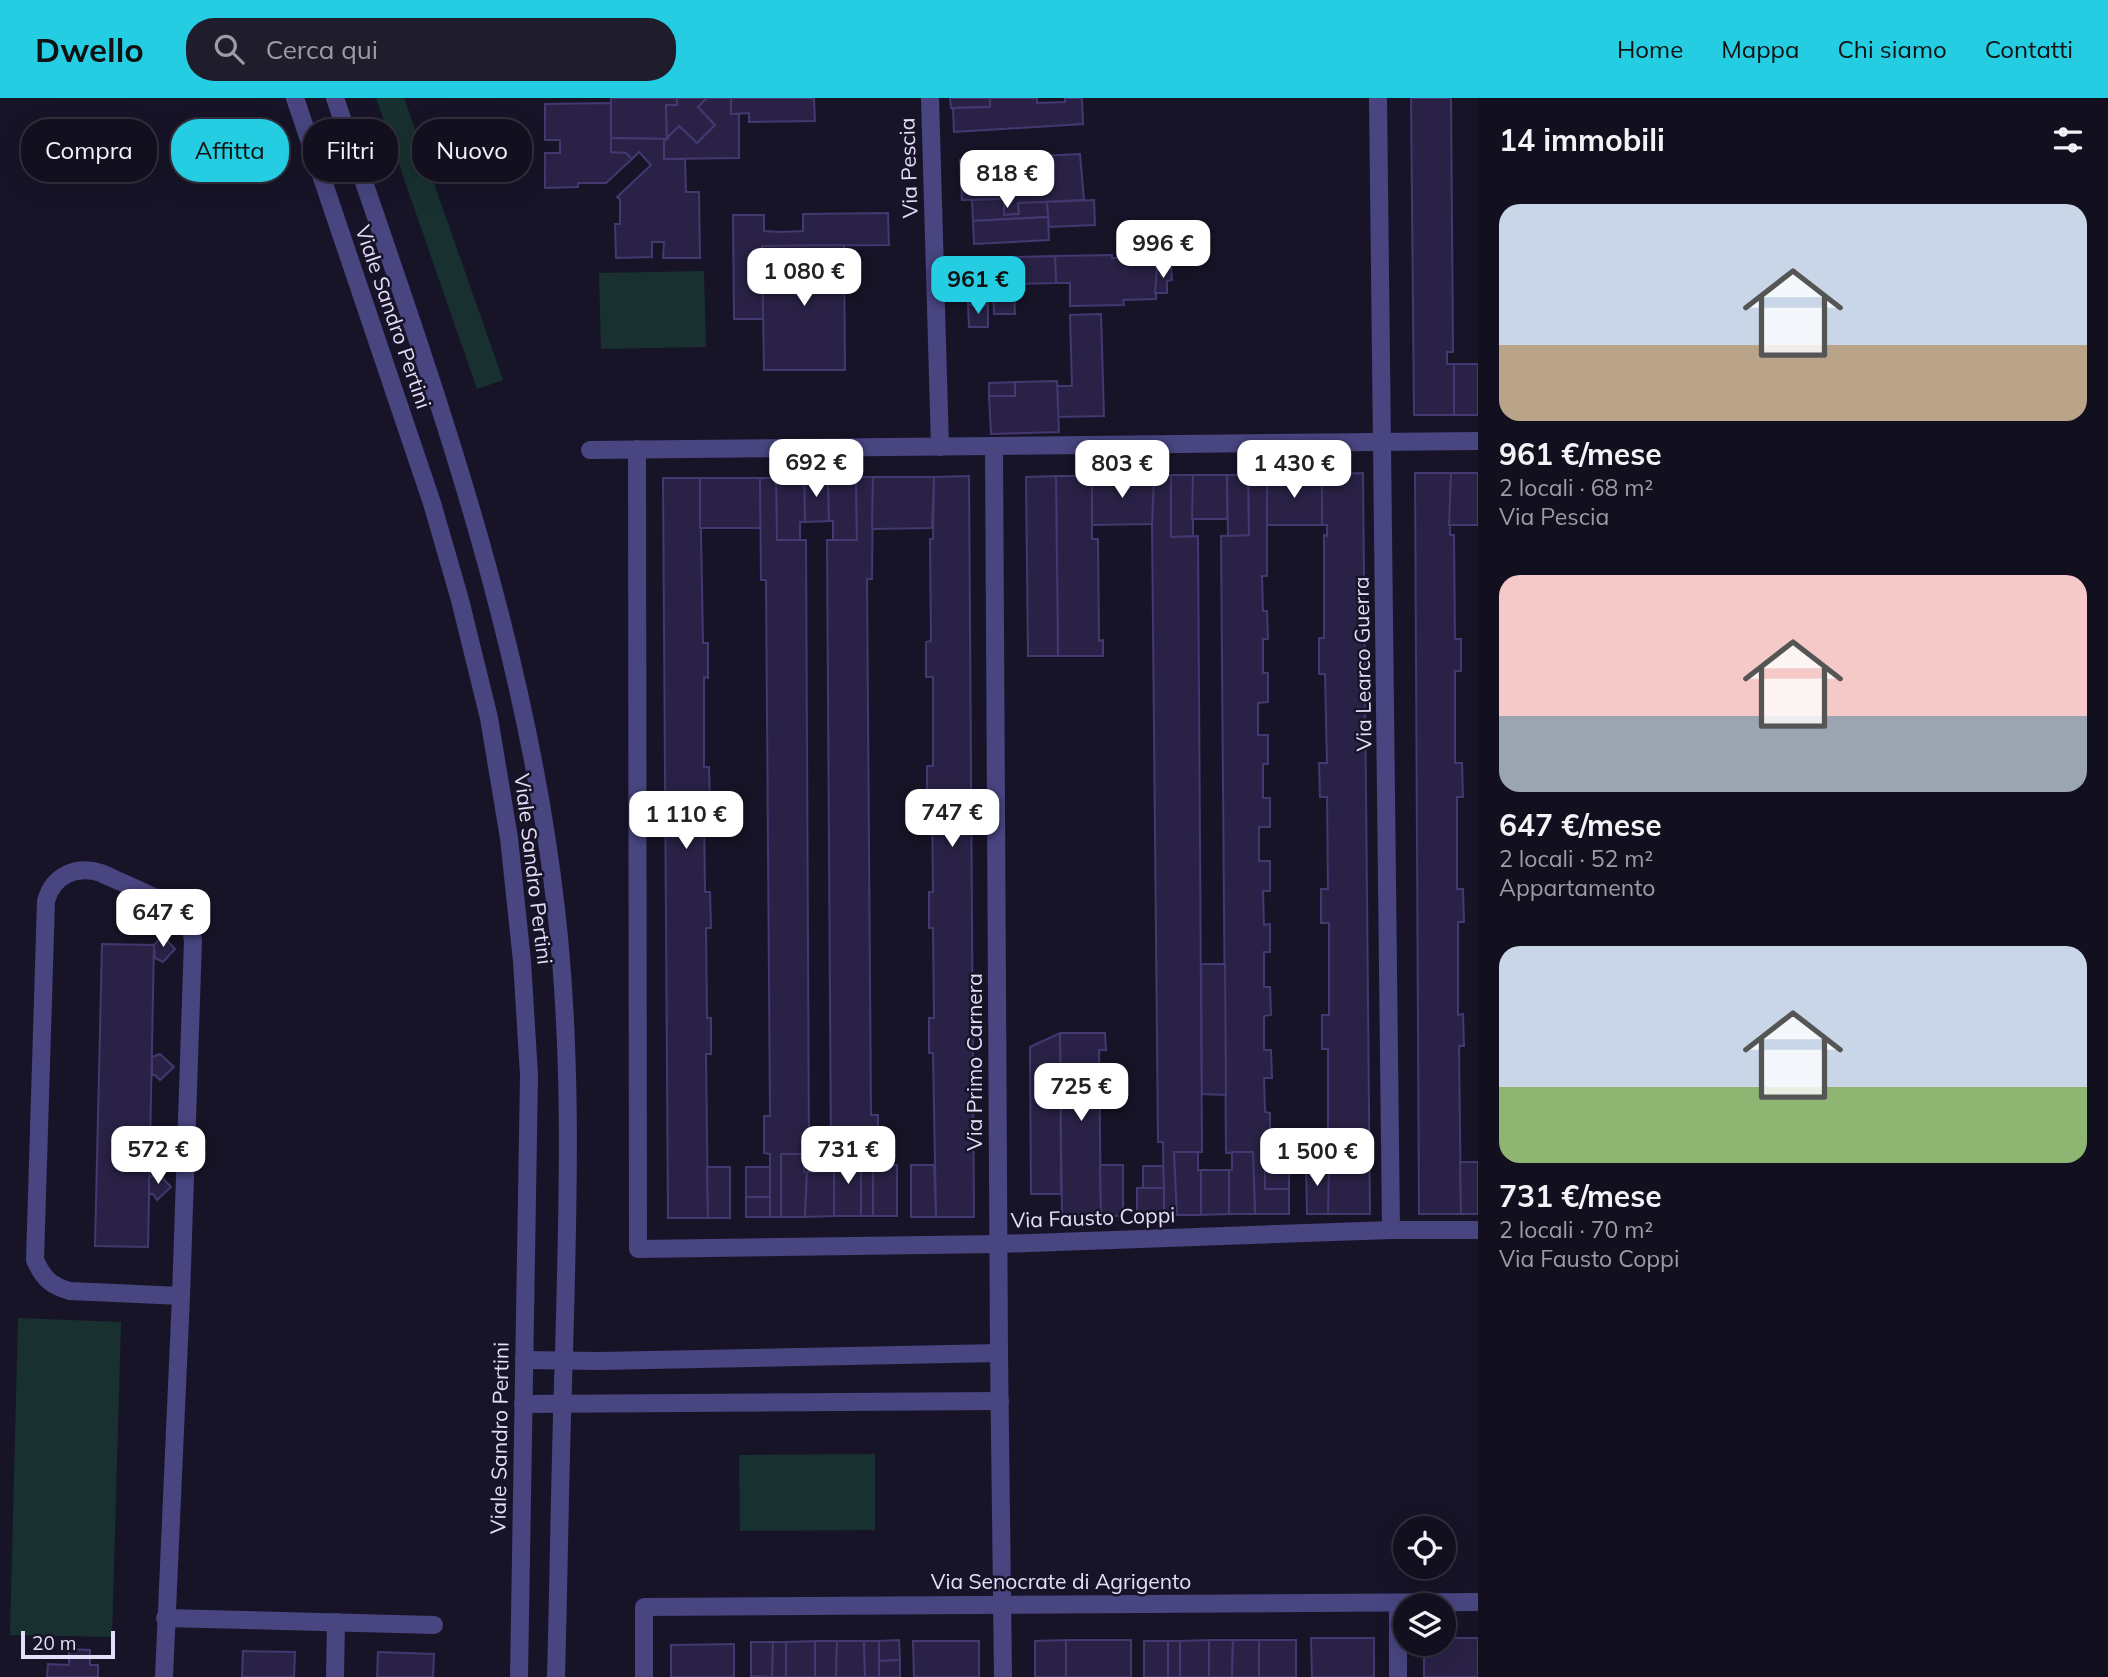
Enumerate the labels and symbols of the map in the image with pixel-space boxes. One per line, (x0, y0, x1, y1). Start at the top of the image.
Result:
street label: Via Pescia (893, 117, 923, 219)
pin: 818 € (958, 150, 1056, 210)
pin: 996 € (1114, 220, 1212, 280)
street label: Viale Sandro Pertini (350, 222, 438, 412)
pin: 1 080 € (739, 248, 869, 308)
pin: 961 € (929, 256, 1027, 316)
pin: 692 € (767, 440, 865, 499)
pin: 803 € (1073, 440, 1171, 500)
pin: 1 430 € (1229, 440, 1359, 500)
street label: Via Learco Guerra (1347, 576, 1377, 752)
street label: Viale Sandro Pertini (509, 772, 559, 966)
pin: 747 € (903, 790, 1001, 849)
pin: 1 110 € (621, 792, 751, 851)
pin: 647 € (114, 890, 212, 949)
street label: Via Primo Carnera (961, 973, 987, 1151)
pin: 725 € (1032, 1063, 1130, 1123)
pin: 572 € (109, 1126, 207, 1186)
pin: 731 € (799, 1126, 897, 1186)
pin: 1 500 € (1252, 1128, 1382, 1188)
street label: Via Fausto Coppi (1010, 1201, 1176, 1233)
street label: Viale Sandro Pertini (484, 1342, 514, 1534)
street label: Via Senocrate di Agrigento (931, 1568, 1191, 1594)
scale bar (21, 1628, 116, 1660)

